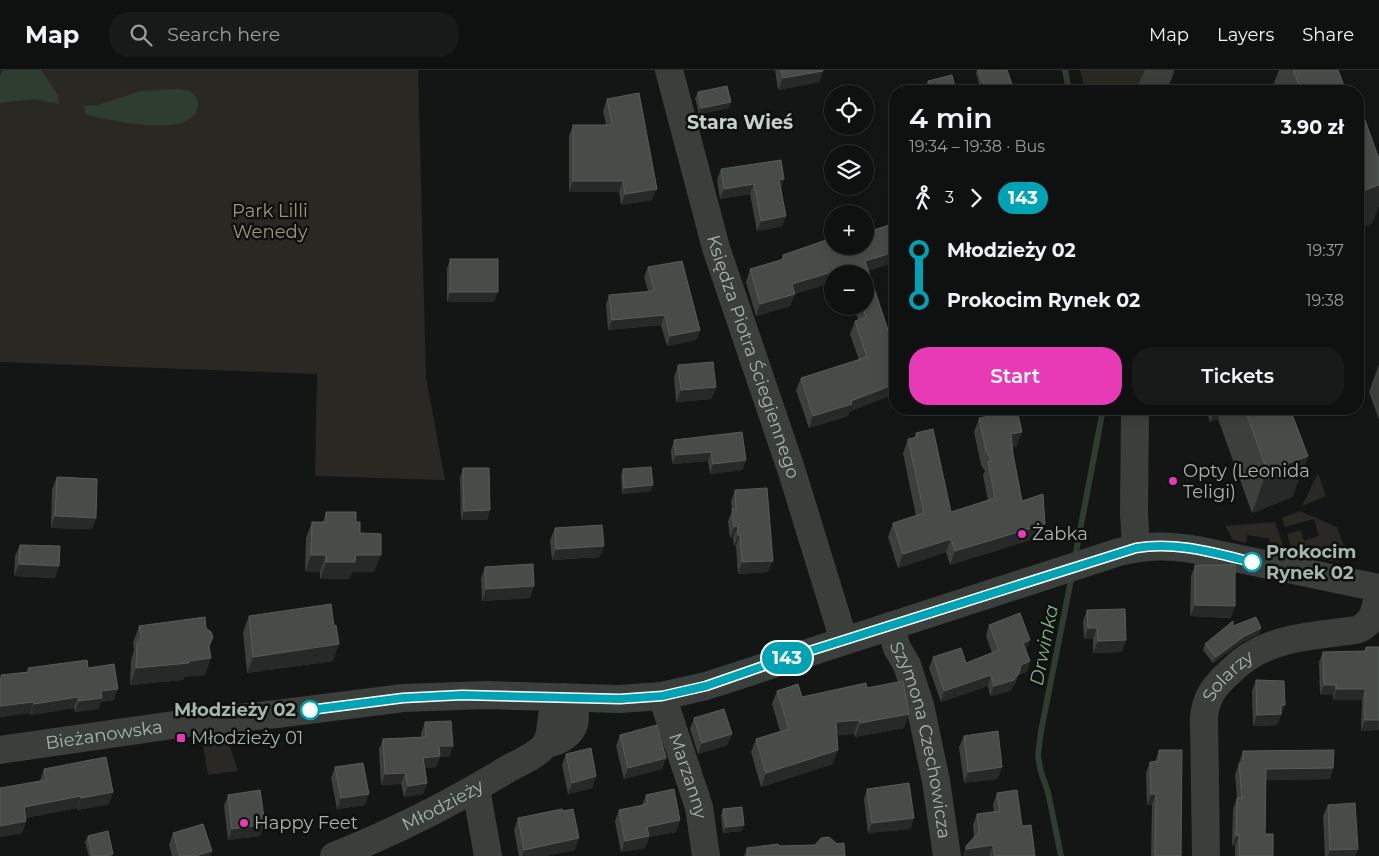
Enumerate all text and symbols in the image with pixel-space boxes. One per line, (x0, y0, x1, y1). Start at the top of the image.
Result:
search box (109, 12, 459, 57)
text: Map (25, 20, 79, 49)
icon: search (127, 21, 155, 49)
text: Search here (167, 23, 280, 46)
text: Map (1149, 24, 1189, 46)
text: Layers (1217, 24, 1274, 46)
text: Share (1302, 24, 1354, 46)
map controls (824, 85, 874, 315)
button: locate (824, 85, 874, 135)
text: 4 min (909, 101, 993, 135)
district label: Stara Wieś (687, 111, 793, 134)
text: 3.90 zł (1281, 116, 1344, 139)
text: 19:34 – 19:38 · Bus (909, 137, 1045, 156)
button: layers (824, 145, 874, 195)
icon: walk (909, 184, 937, 212)
icon: forward (962, 184, 990, 212)
text: 143 (1008, 187, 1038, 209)
text: 3 (945, 188, 954, 207)
park label: Park Lilli Wenedy (232, 200, 308, 243)
button: + (824, 205, 874, 255)
street label: Księdza Piotra Ściegiennego (702, 233, 804, 481)
text: Młodzieży 02 (947, 239, 1076, 262)
text: 19:37 (1307, 241, 1344, 260)
button: − (824, 265, 874, 315)
text: Prokocim Rynek 02 (947, 289, 1140, 312)
text: 19:38 (1306, 291, 1344, 310)
button: Start (909, 347, 1122, 405)
button: Tickets (1132, 347, 1344, 405)
place label: Opty (Leonida Teligi) (1183, 460, 1310, 503)
marker: Opty (Leonida Teligi) (1167, 475, 1179, 487)
place label: Żabka (1032, 523, 1088, 545)
marker: Żabka (1016, 528, 1028, 540)
place label: Prokocim Rynek 02 (1266, 541, 1356, 584)
marker: Prokocim Rynek 02 (1242, 552, 1262, 572)
water label: Drwinka (1025, 602, 1063, 687)
street label: Szymona Czechowicza (885, 639, 955, 840)
line badge: 143 (758, 642, 816, 674)
street label: Solarzy (1198, 646, 1258, 705)
text: 143 (772, 647, 802, 669)
place label: Młodzieży 02 (174, 699, 296, 721)
marker: Młodzieży 02 (300, 700, 320, 720)
street label: Bieżanowska (44, 716, 164, 754)
place label: Młodzieży 01 (191, 727, 303, 749)
street label: Marzanny (664, 730, 712, 820)
marker: Młodzieży 01 (175, 732, 187, 744)
street label: Młodzieży (398, 775, 488, 836)
place label: Happy Feet (254, 812, 358, 834)
marker: Happy Feet (238, 817, 250, 829)

